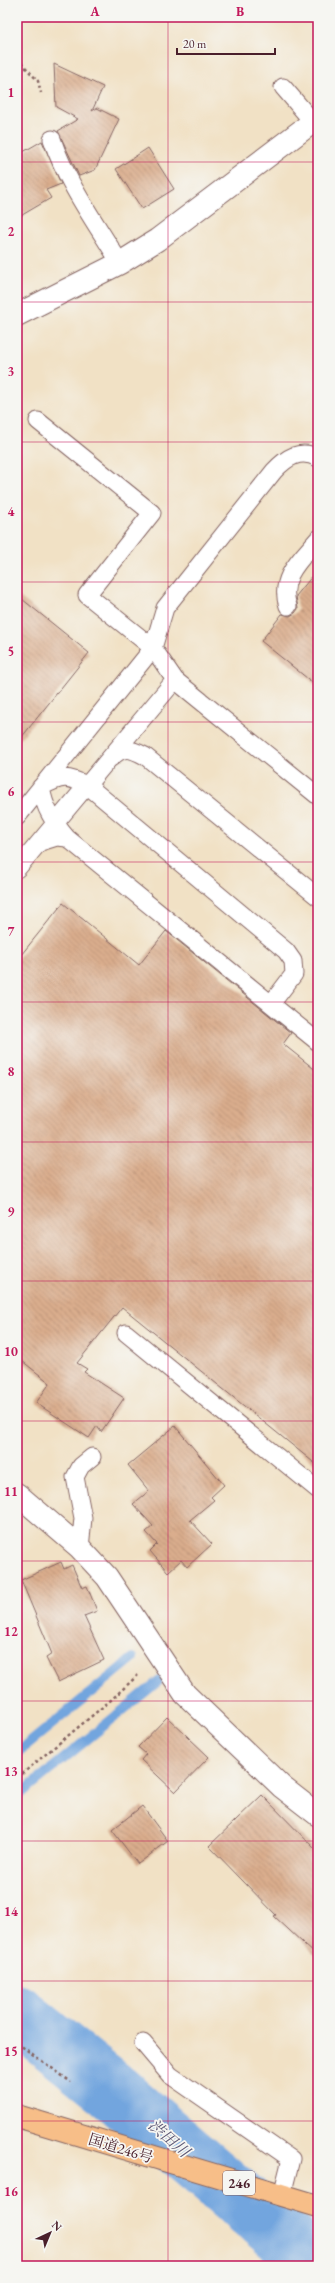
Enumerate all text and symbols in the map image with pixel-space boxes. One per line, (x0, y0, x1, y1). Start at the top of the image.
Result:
text: A (89, 3, 100, 20)
text: B (236, 3, 244, 20)
scale bar (177, 30, 275, 56)
text: 20 m (183, 36, 207, 52)
text: 1 (8, 84, 15, 101)
text: 2 (8, 223, 15, 240)
text: 3 (8, 363, 15, 380)
text: 4 (8, 503, 15, 520)
text: 5 (8, 643, 14, 660)
text: 6 (8, 783, 15, 800)
text: 7 (8, 923, 15, 940)
text: 8 (8, 1063, 15, 1080)
text: 9 (8, 1203, 15, 1220)
text: 10 (4, 1343, 18, 1360)
text: 11 (4, 1483, 18, 1500)
text: 12 (4, 1623, 18, 1640)
text: 13 (4, 1763, 18, 1780)
text: 14 (4, 1903, 18, 1920)
text: 15 (4, 2043, 18, 2060)
water label: 渋田川 (144, 2114, 196, 2163)
street label: 国道246号 (86, 2129, 156, 2167)
road number: 246 (223, 2171, 255, 2195)
text: 16 (4, 2183, 18, 2200)
north arrow (30, 2213, 70, 2253)
text: N (49, 2218, 65, 2234)

